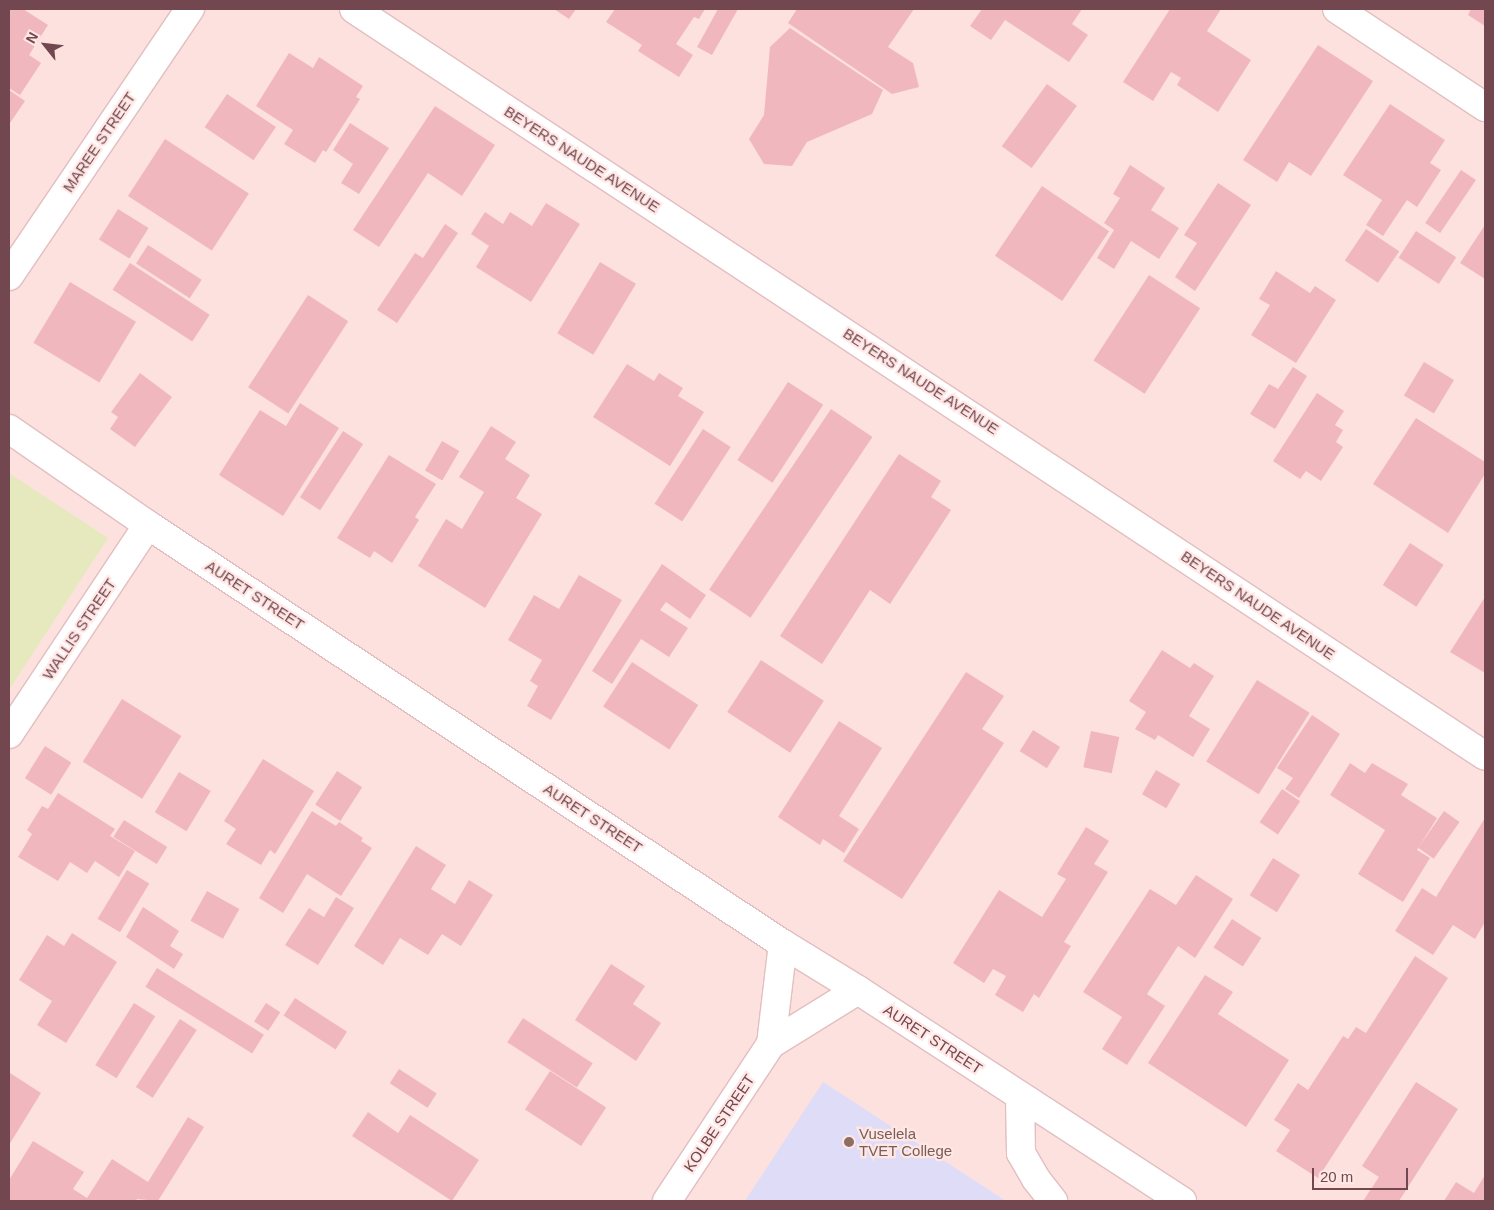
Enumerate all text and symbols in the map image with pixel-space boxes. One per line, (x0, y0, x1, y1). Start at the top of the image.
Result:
north arrow (20, 20, 70, 70)
text: N (22, 29, 41, 46)
street label: MAREE STREET (59, 89, 139, 195)
street label: BEYERS NAUDE AVENUE (501, 102, 663, 216)
street label: BEYERS NAUDE AVENUE (840, 324, 1002, 438)
street label: BEYERS NAUDE AVENUE (1177, 547, 1339, 663)
street label: AURET STREET (202, 556, 308, 634)
street label: WALLIS STREET (39, 575, 119, 683)
street label: AURET STREET (540, 779, 646, 857)
street label: AURET STREET (880, 1000, 986, 1078)
street label: KOLBE STREET (680, 1071, 758, 1175)
place label: Vuselela TVET College (859, 1124, 952, 1159)
marker: Vuselela TVET College (843, 1136, 855, 1148)
scale bar (1314, 1158, 1410, 1190)
text: 20 m (1320, 1168, 1353, 1185)

